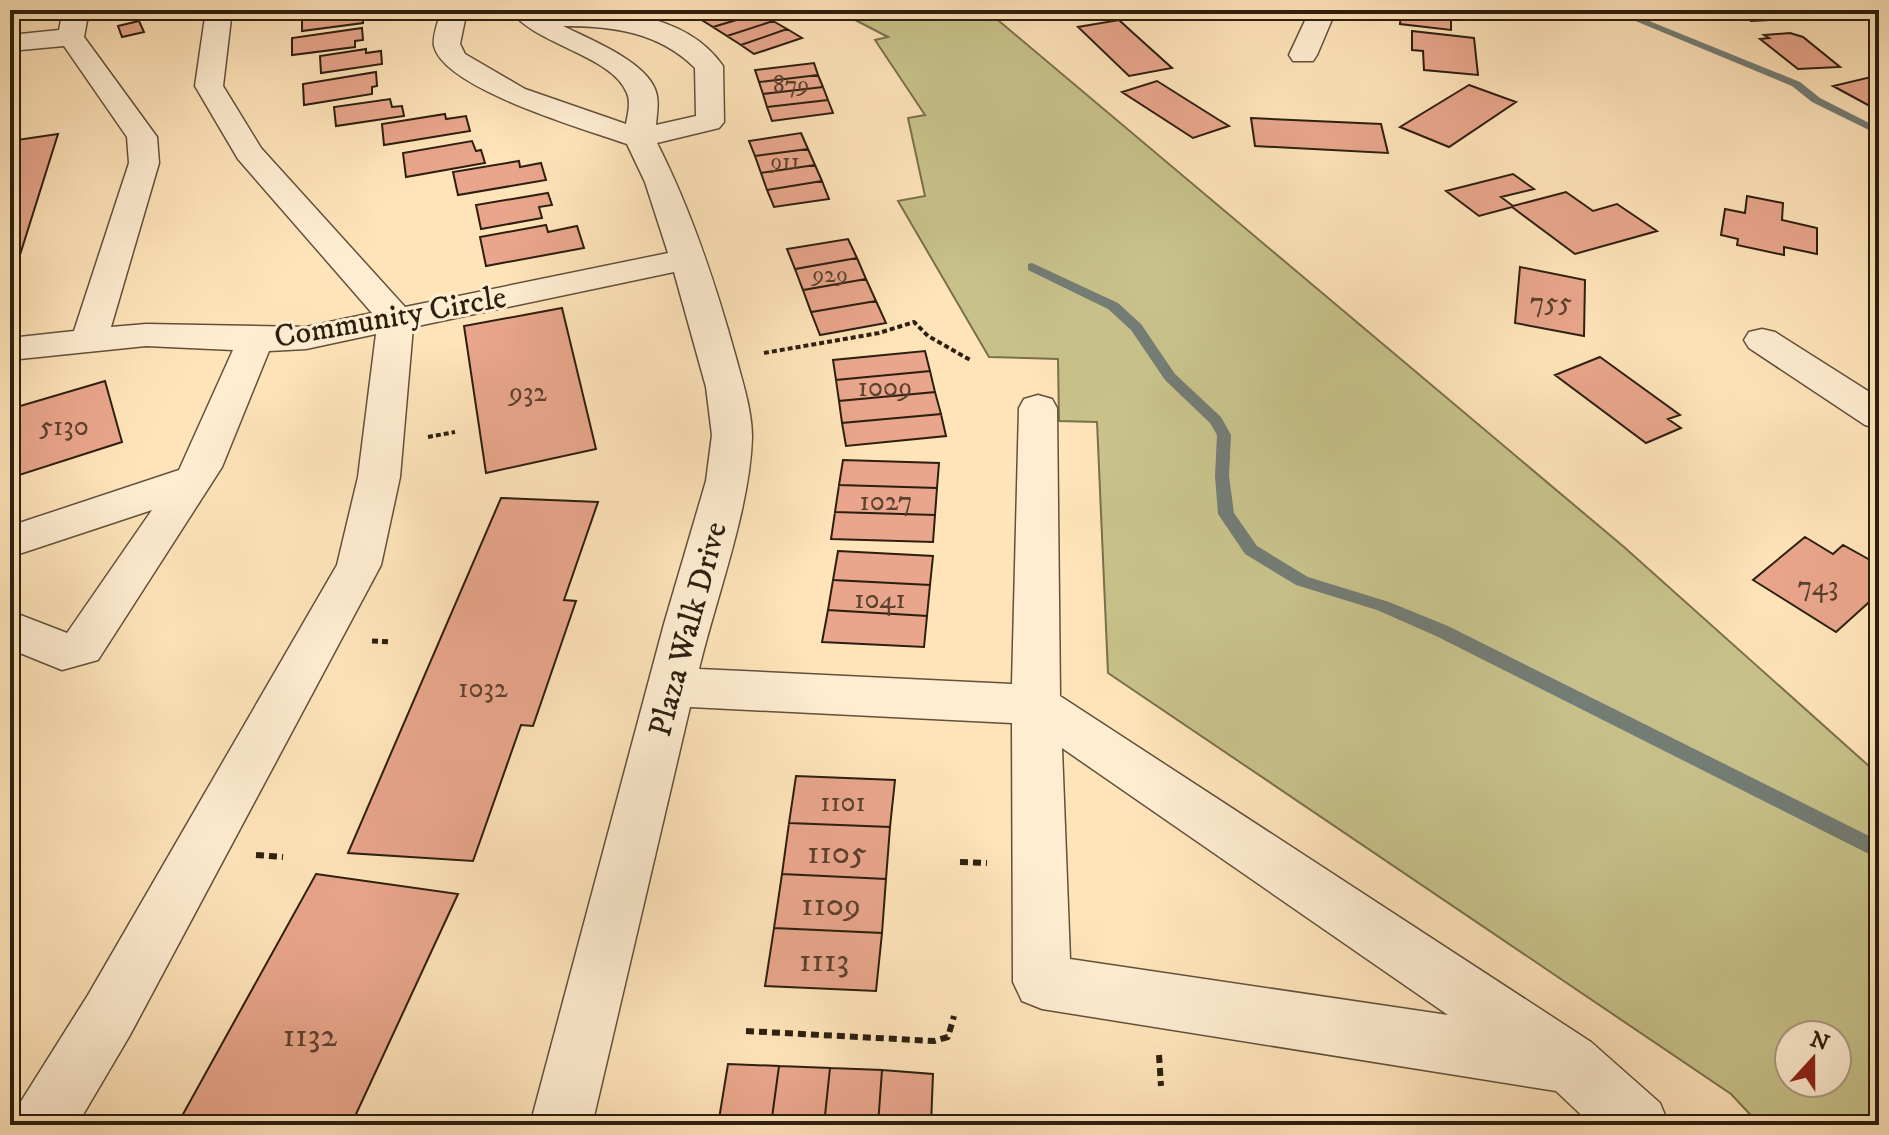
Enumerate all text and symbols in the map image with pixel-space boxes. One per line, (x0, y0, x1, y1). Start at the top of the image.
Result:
house number: 879 (773, 70, 809, 100)
house number: 911 (769, 147, 800, 177)
house number: 929 (811, 260, 848, 290)
street label: Community Circle (271, 278, 510, 358)
house number: 755 (1530, 285, 1572, 320)
house number: 1009 (858, 370, 912, 405)
house number: 932 (507, 375, 547, 410)
house number: 5130 (39, 409, 89, 444)
house number: 1027 (859, 484, 913, 519)
street label: Plaza Walk Drive (641, 518, 737, 741)
house number: 743 (1798, 569, 1838, 604)
house number: 1041 (854, 582, 906, 617)
house number: 1032 (458, 671, 508, 706)
house number: 1101 (820, 785, 866, 820)
house number: 1105 (807, 832, 867, 874)
house number: 1109 (801, 884, 861, 926)
house number: 1113 (799, 940, 849, 982)
house number: 1132 (283, 1015, 337, 1057)
north arrow (1773, 1019, 1853, 1099)
text: N (1806, 1026, 1833, 1058)

